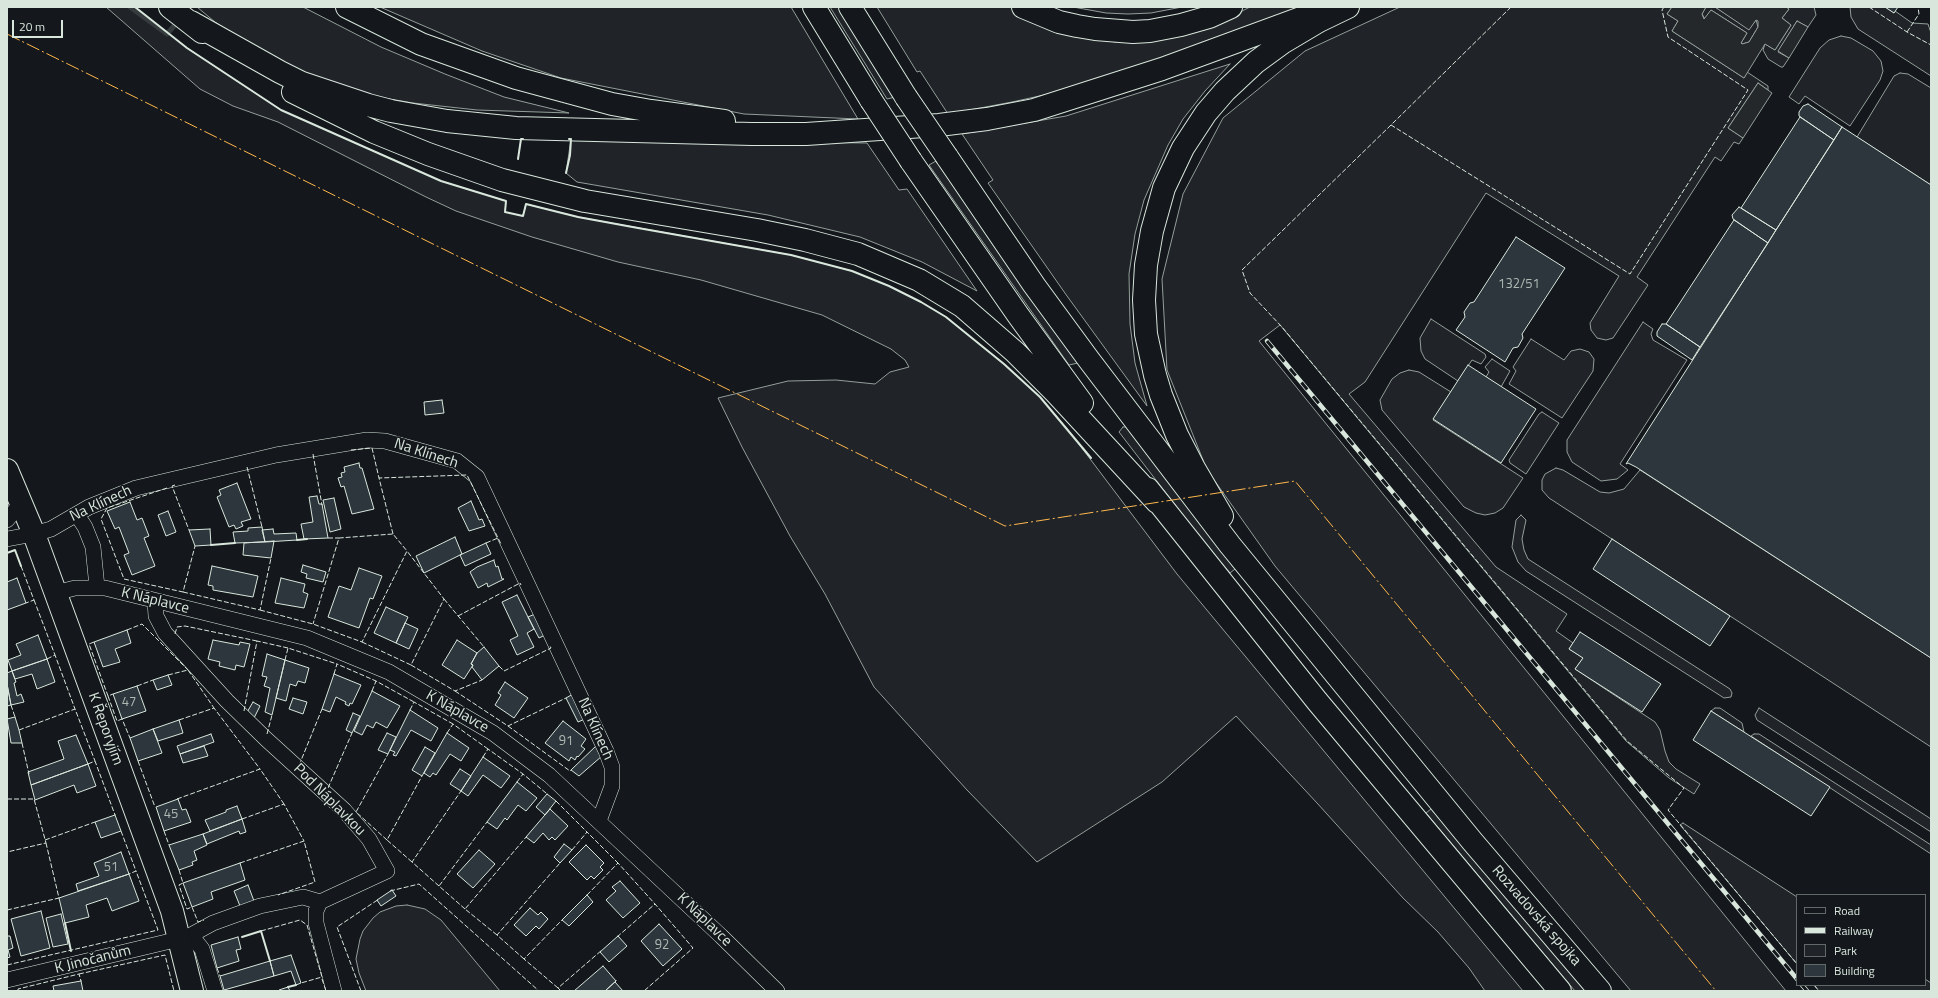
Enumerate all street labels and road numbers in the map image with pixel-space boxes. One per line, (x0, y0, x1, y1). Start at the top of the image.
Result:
street label: Na Klínech (392, 435, 460, 473)
street label: Na Klínech (67, 482, 135, 526)
street label: K Náplavce (119, 584, 191, 618)
street label: K Náplavce (422, 687, 492, 737)
street label: K Řeporyjím (84, 690, 126, 768)
street label: Na Klínech (573, 695, 617, 763)
street label: Pod Náplavkou (289, 760, 369, 840)
street label: Rozvadovská spojka (1488, 862, 1584, 970)
street label: K Náplavce (673, 889, 735, 951)
street label: K Jinočanům (53, 942, 133, 978)

